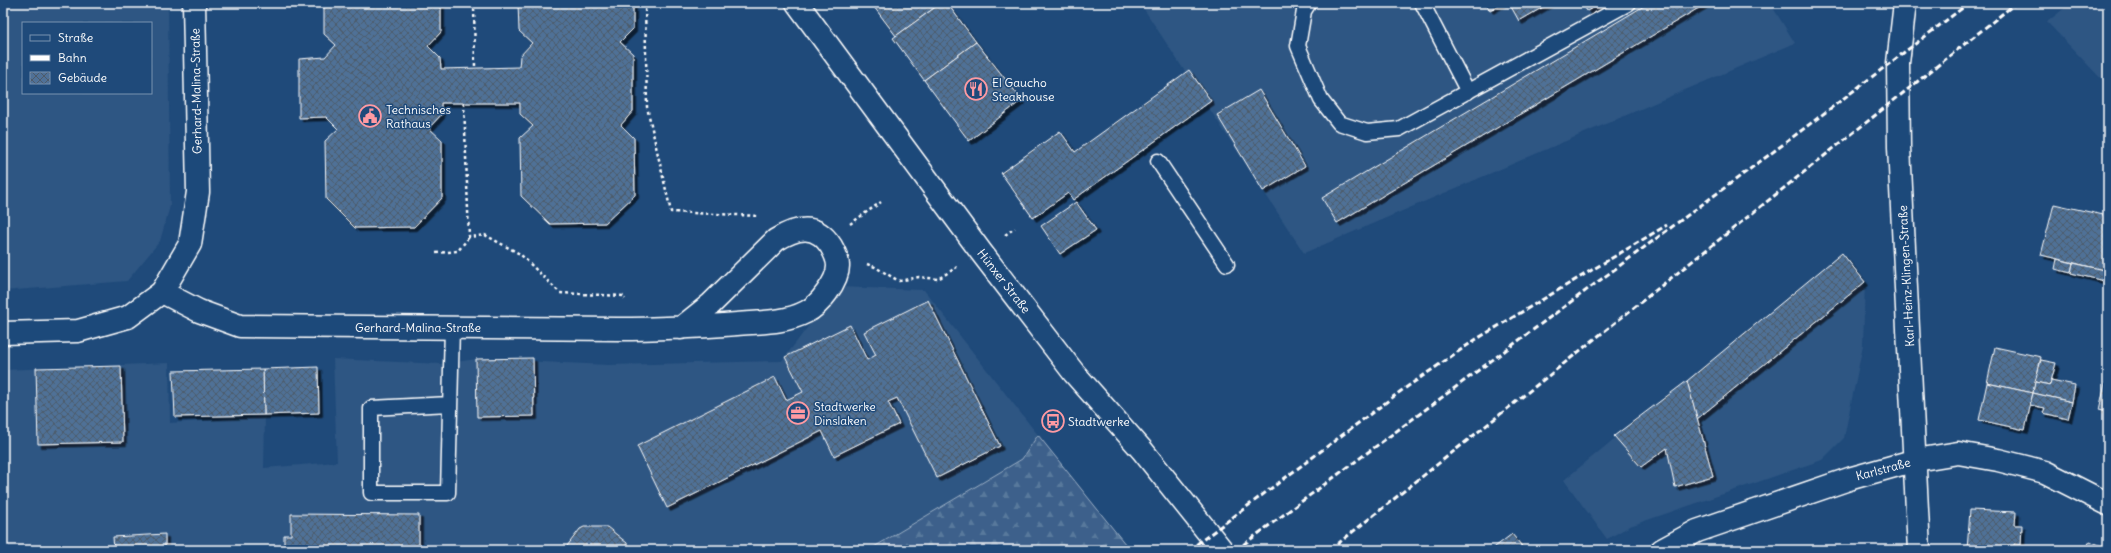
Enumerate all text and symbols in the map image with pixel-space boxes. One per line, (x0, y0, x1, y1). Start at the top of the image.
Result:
legend (22, 22, 152, 94)
street label: Gerhard-Malina-Straße (187, 28, 205, 154)
text: Straße (58, 30, 93, 45)
text: Bahn (58, 50, 87, 65)
text: Gebäude (58, 70, 107, 85)
place label: El Gaucho Steakhouse (992, 75, 1054, 104)
restaurant icon: El Gaucho Steakhouse (963, 76, 989, 102)
place label: Technisches Rathaus (386, 102, 451, 131)
public building icon: Technisches Rathaus (357, 103, 383, 129)
street label: Karl-Heinz-Klingen-Straße (1895, 205, 1917, 347)
street label: Hünxer Straße (974, 246, 1034, 316)
street label: Gerhard-Malina-Straße (355, 320, 481, 335)
place label: Stadtwerke Dinslaken (814, 399, 876, 428)
office icon: Stadtwerke Dinslaken (785, 400, 811, 426)
bus stop icon: Stadtwerke (1040, 408, 1066, 434)
place label: Stadtwerke (1068, 414, 1130, 429)
street label: Karlstraße (1854, 455, 1912, 483)

